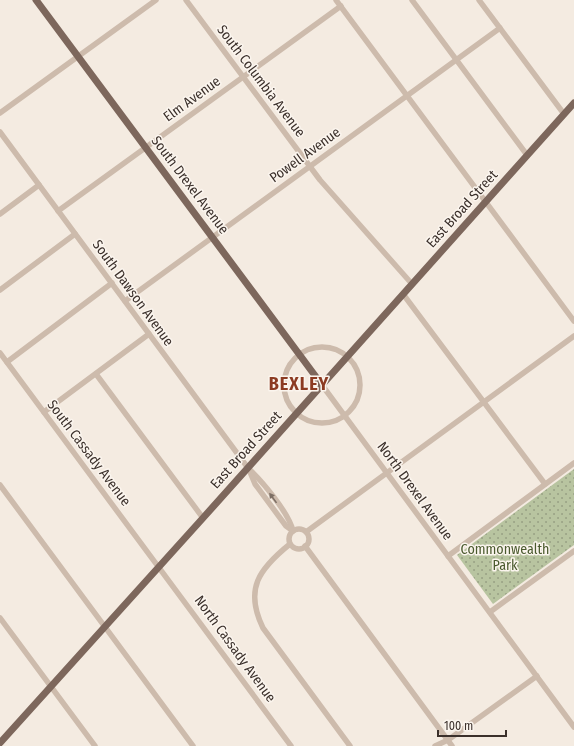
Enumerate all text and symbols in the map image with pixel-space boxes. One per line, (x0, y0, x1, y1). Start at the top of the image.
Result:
street label: South Columbia Avenue (213, 22, 309, 141)
street label: Elm Avenue (160, 73, 224, 125)
street label: Powell Avenue (266, 124, 344, 186)
street label: South Drexel Avenue (148, 133, 232, 237)
street label: East Broad Street (423, 166, 502, 251)
street label: South Dawson Avenue (89, 237, 177, 349)
district label: BEXLEY (269, 373, 329, 395)
street label: South Cassady Avenue (44, 397, 134, 509)
street label: East Broad Street (207, 407, 286, 492)
street label: North Drexel Avenue (374, 439, 456, 544)
one-way arrow (269, 492, 278, 503)
park label: Commonwealth Park (461, 541, 549, 574)
street label: North Cassady Avenue (191, 592, 279, 706)
scale bar (438, 712, 506, 738)
text: 100 m (444, 719, 473, 733)

